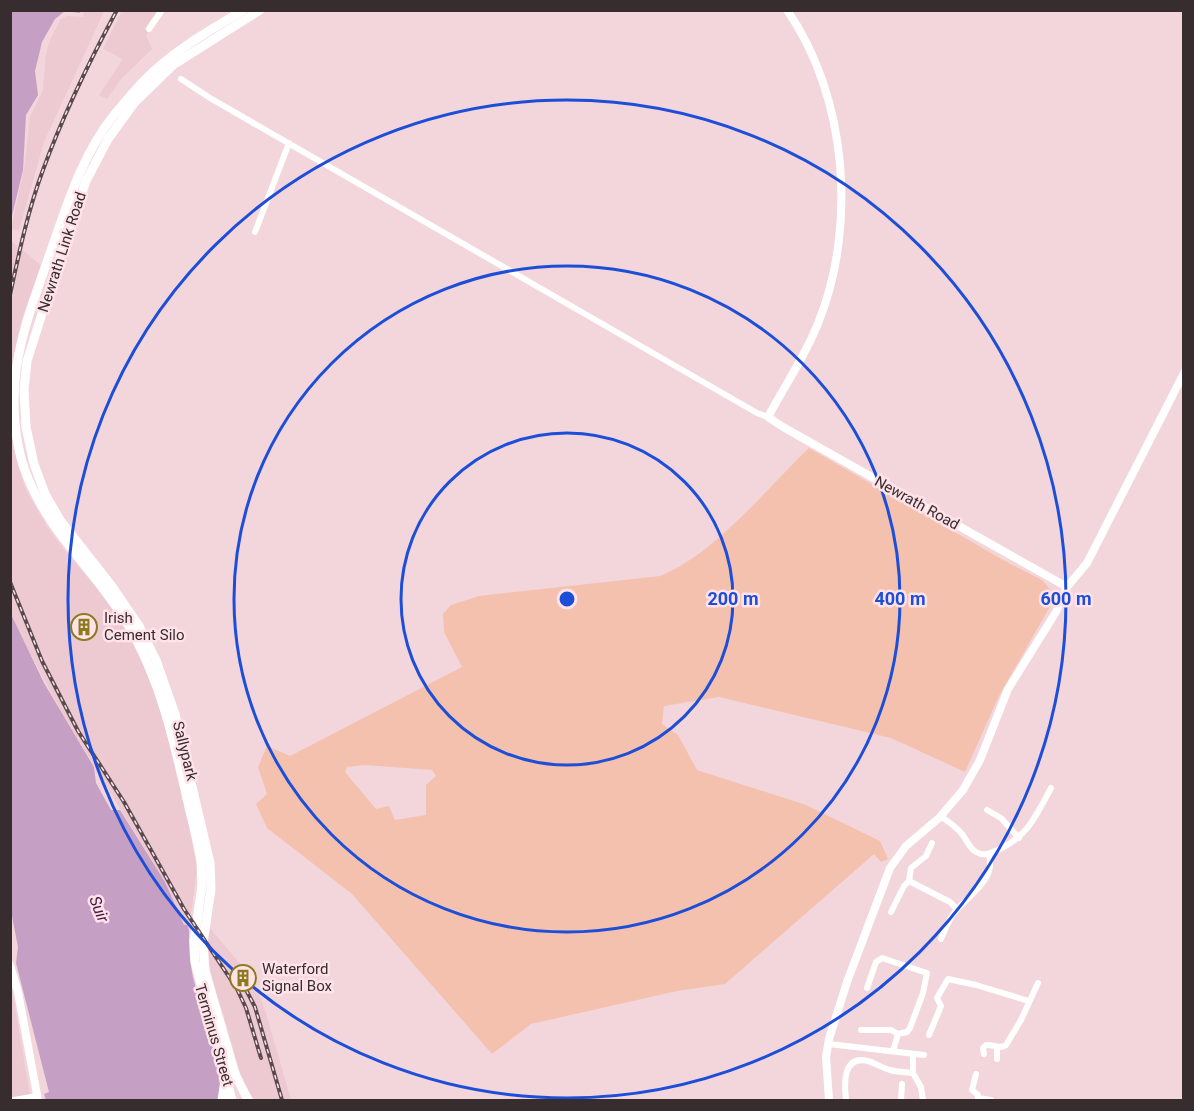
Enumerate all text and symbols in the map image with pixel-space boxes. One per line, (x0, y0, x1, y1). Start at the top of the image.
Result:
street label: Newrath Link Road (34, 190, 90, 314)
street label: Newrath Road (871, 472, 963, 534)
text: 200 m (707, 588, 759, 609)
text: 400 m (874, 588, 926, 609)
text: 600 m (1040, 588, 1092, 609)
centre of rings (557, 589, 577, 609)
place label: Irish Cement Silo (104, 609, 185, 644)
building icon: Irish Cement Silo (69, 612, 99, 642)
street label: Sallypark (169, 719, 201, 783)
water label: Suir (85, 893, 113, 926)
place label: Waterford Signal Box (262, 960, 333, 995)
building icon: Waterford Signal Box (228, 963, 258, 993)
street label: Terminus Street (191, 982, 237, 1088)

